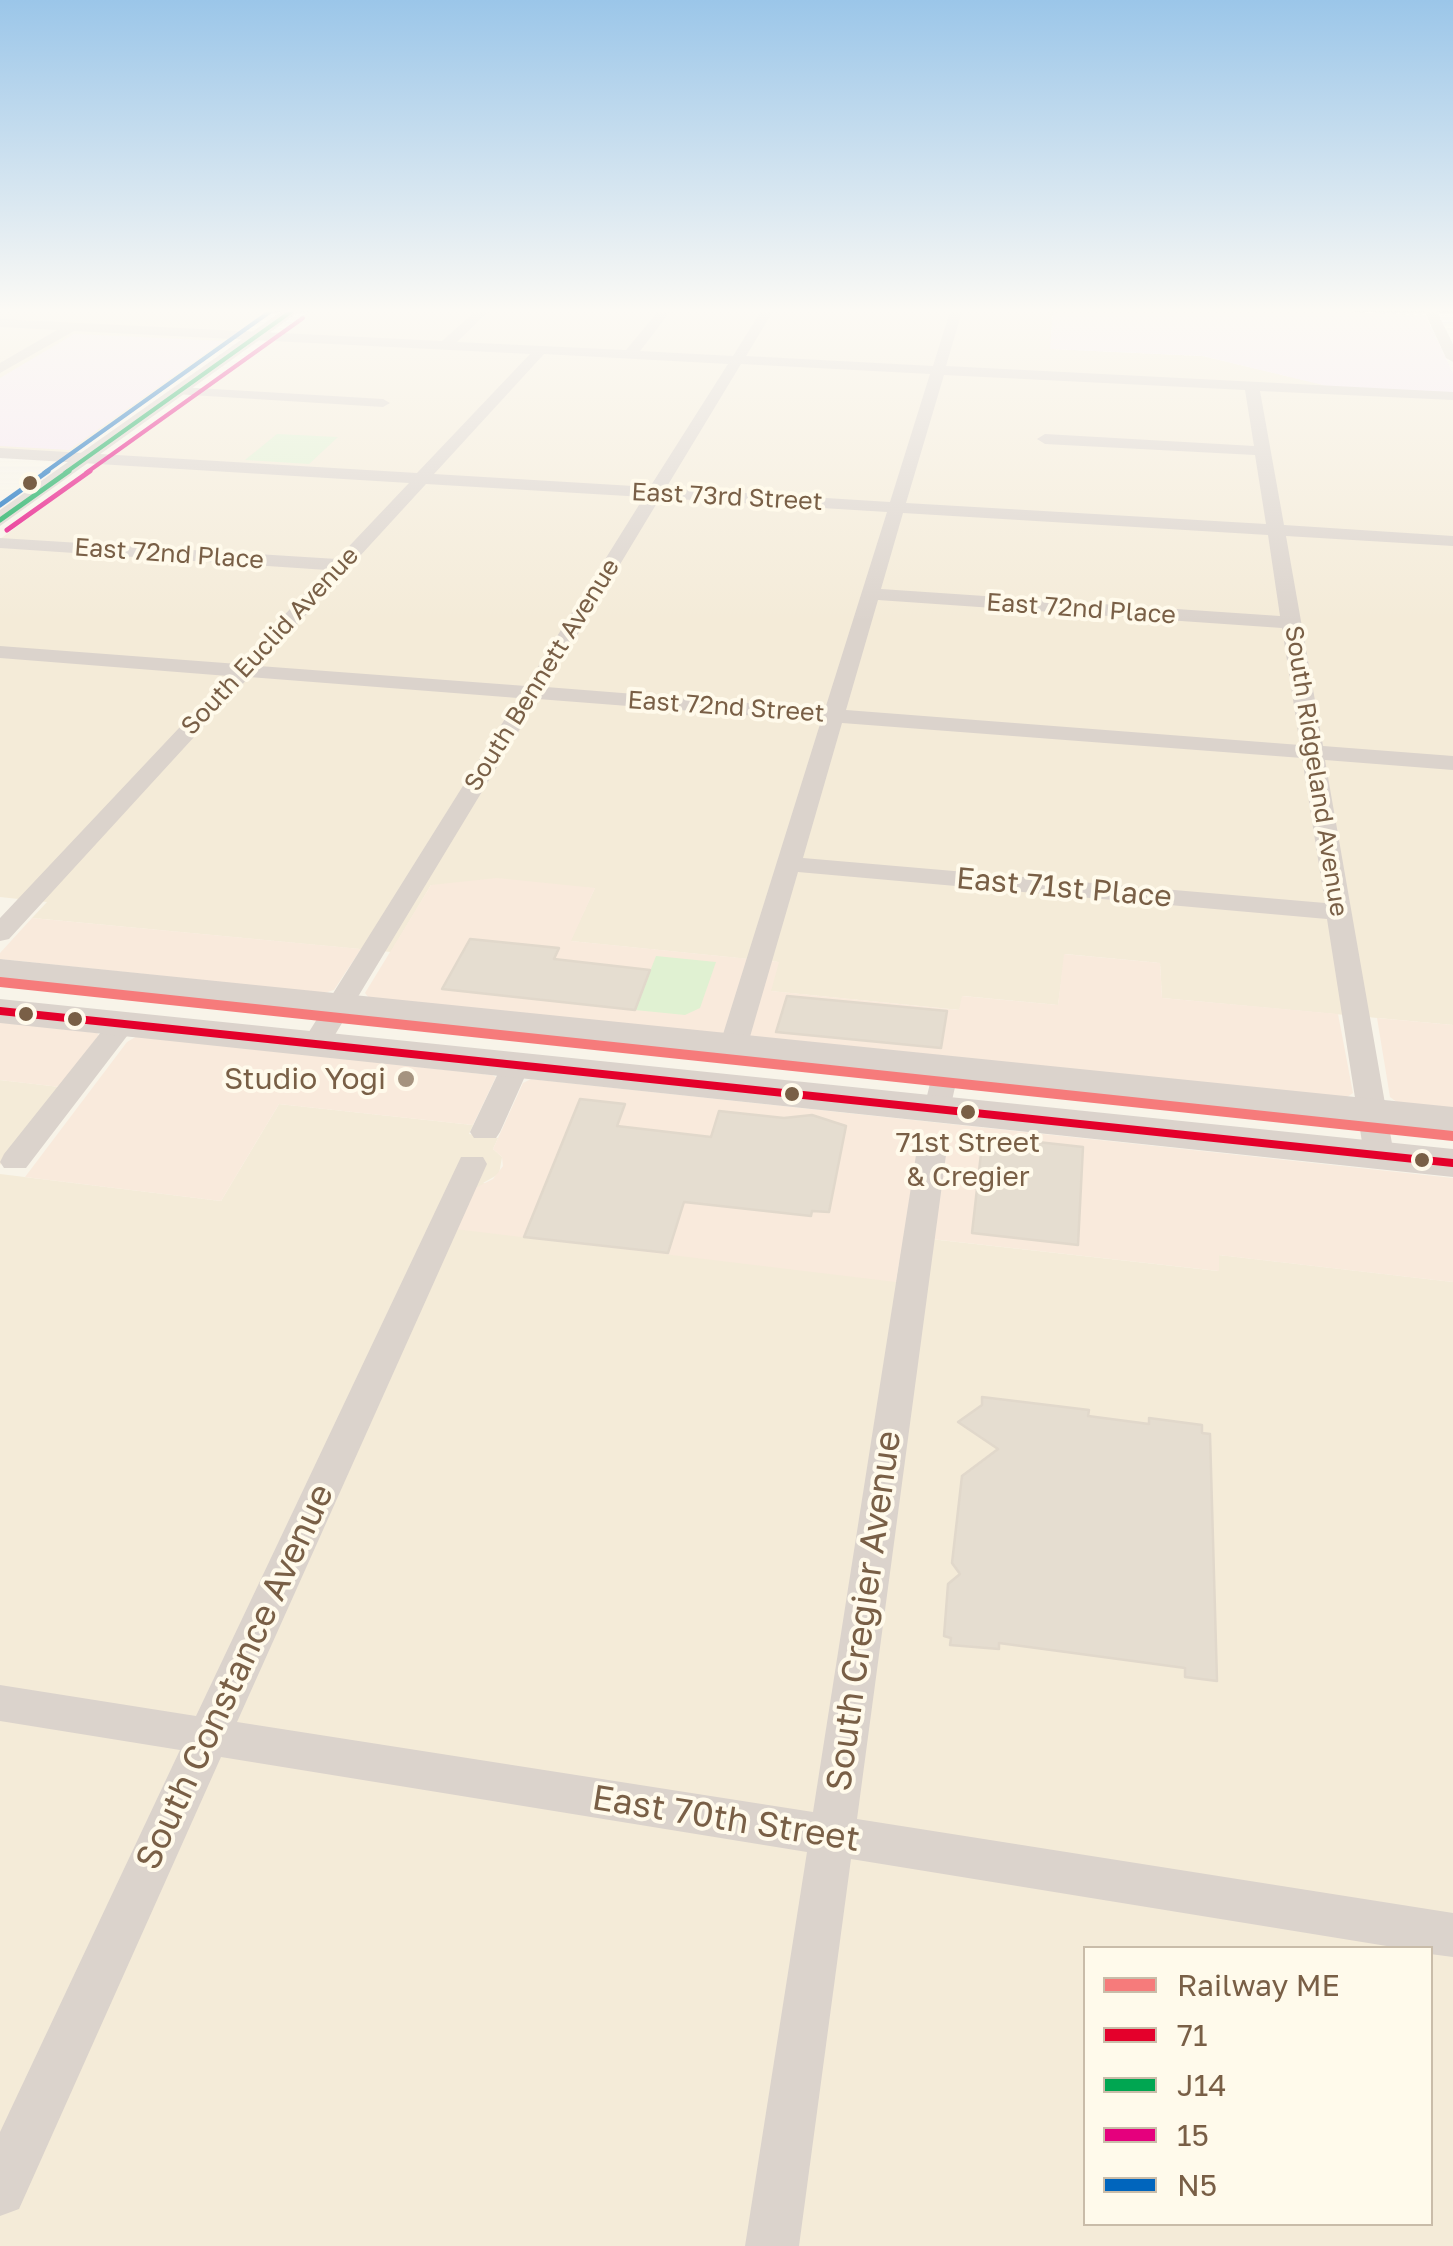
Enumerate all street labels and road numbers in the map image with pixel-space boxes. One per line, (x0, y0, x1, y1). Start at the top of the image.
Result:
street label: East 73rd Street (631, 477, 823, 517)
street label: East 72nd Place (73, 532, 265, 576)
street label: South Euclid Avenue (175, 541, 365, 741)
street label: South Bennett Avenue (458, 553, 626, 797)
street label: East 72nd Place (985, 587, 1177, 631)
street label: South Ridgeland Avenue (1278, 623, 1354, 919)
street label: East 72nd Street (627, 685, 825, 729)
street label: East 71st Place (955, 861, 1173, 915)
street label: South Cregier Avenue (818, 1428, 910, 1794)
street label: South Constance Avenue (127, 1477, 343, 1877)
street label: East 70th Street (589, 1777, 863, 1861)

